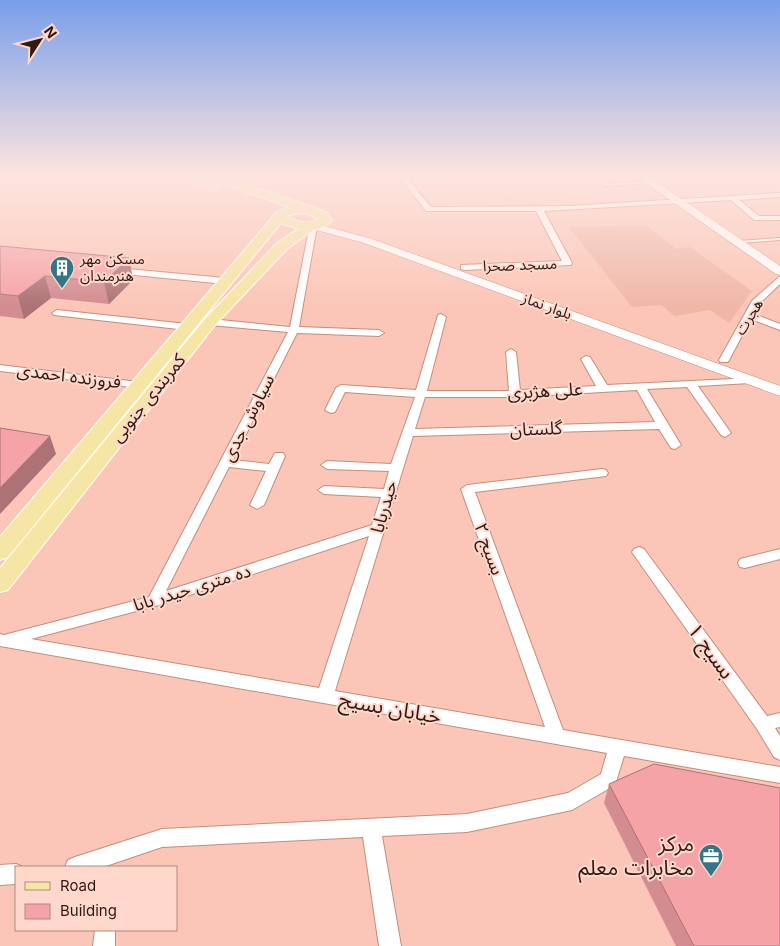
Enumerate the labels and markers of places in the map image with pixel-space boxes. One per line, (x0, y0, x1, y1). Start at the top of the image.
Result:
place label: مسکن مهر هنرمندان (79, 249, 145, 285)
building icon: مسکن مهر هنرمندان (49, 255, 75, 289)
place label: مرکز مخابرات معلم (578, 831, 694, 883)
office icon: مرکز مخابرات معلم (698, 843, 724, 877)

